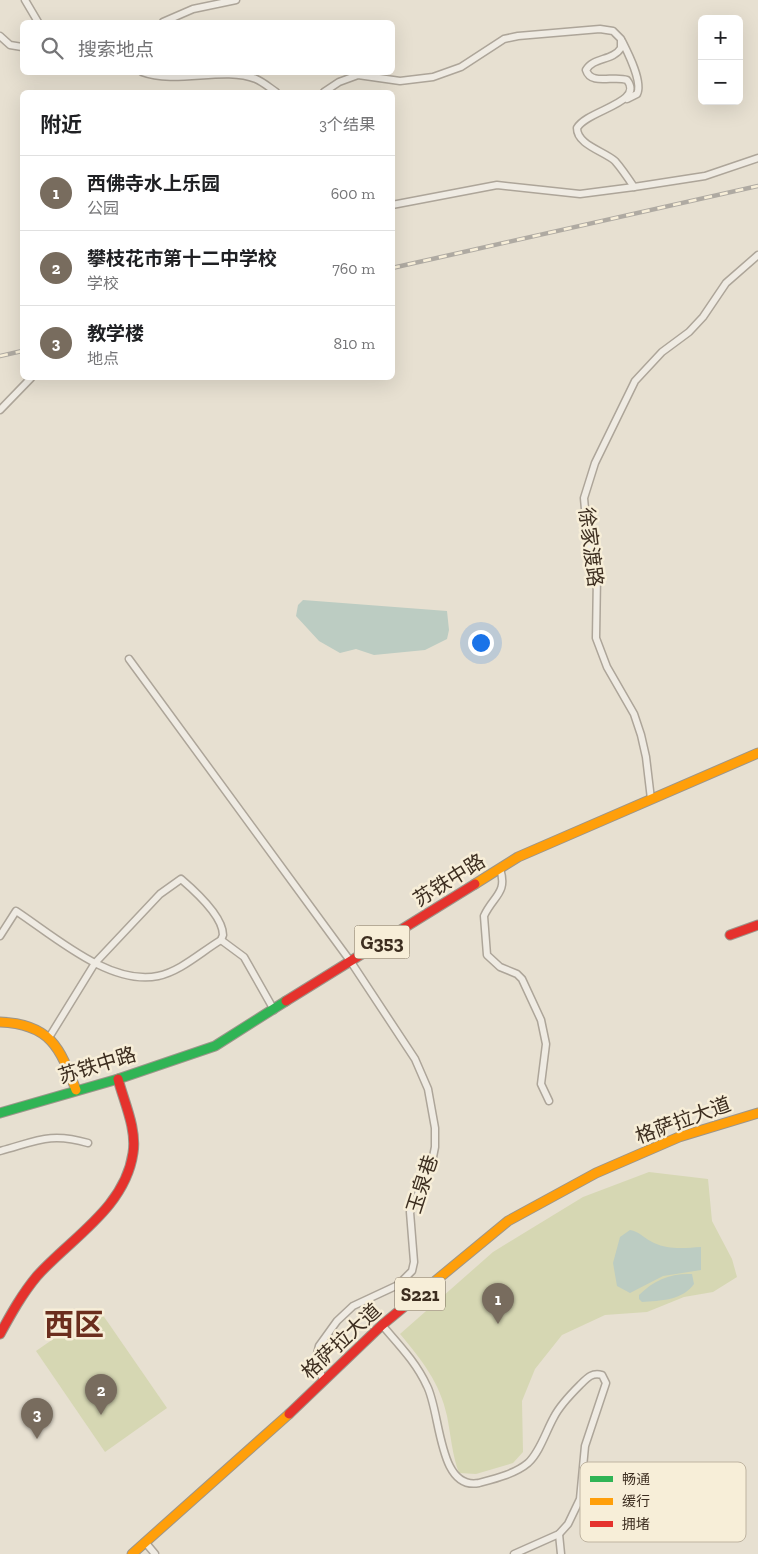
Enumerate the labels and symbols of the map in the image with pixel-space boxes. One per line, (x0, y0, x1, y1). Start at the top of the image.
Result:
street label: 徐家渡路 (574, 506, 608, 588)
your location (468, 630, 494, 656)
street label: 苏铁中路 (409, 849, 489, 911)
road number: G353 (354, 926, 410, 959)
street label: 苏铁中路 (55, 1042, 139, 1088)
street label: 格萨拉大道 (632, 1092, 734, 1148)
street label: 玉泉巷 (401, 1152, 443, 1216)
road number: S221 (395, 1278, 445, 1310)
pin: 1 (482, 1283, 514, 1324)
street label: 格萨拉大道 (296, 1298, 386, 1384)
district label: 西区 (44, 1307, 104, 1343)
pin: 2 (85, 1374, 117, 1415)
pin: 3 (21, 1398, 53, 1439)
legend (580, 1462, 746, 1542)
text: 畅通 (622, 1471, 650, 1488)
text: 缓行 (622, 1493, 650, 1510)
text: 拥堵 (622, 1516, 650, 1533)

